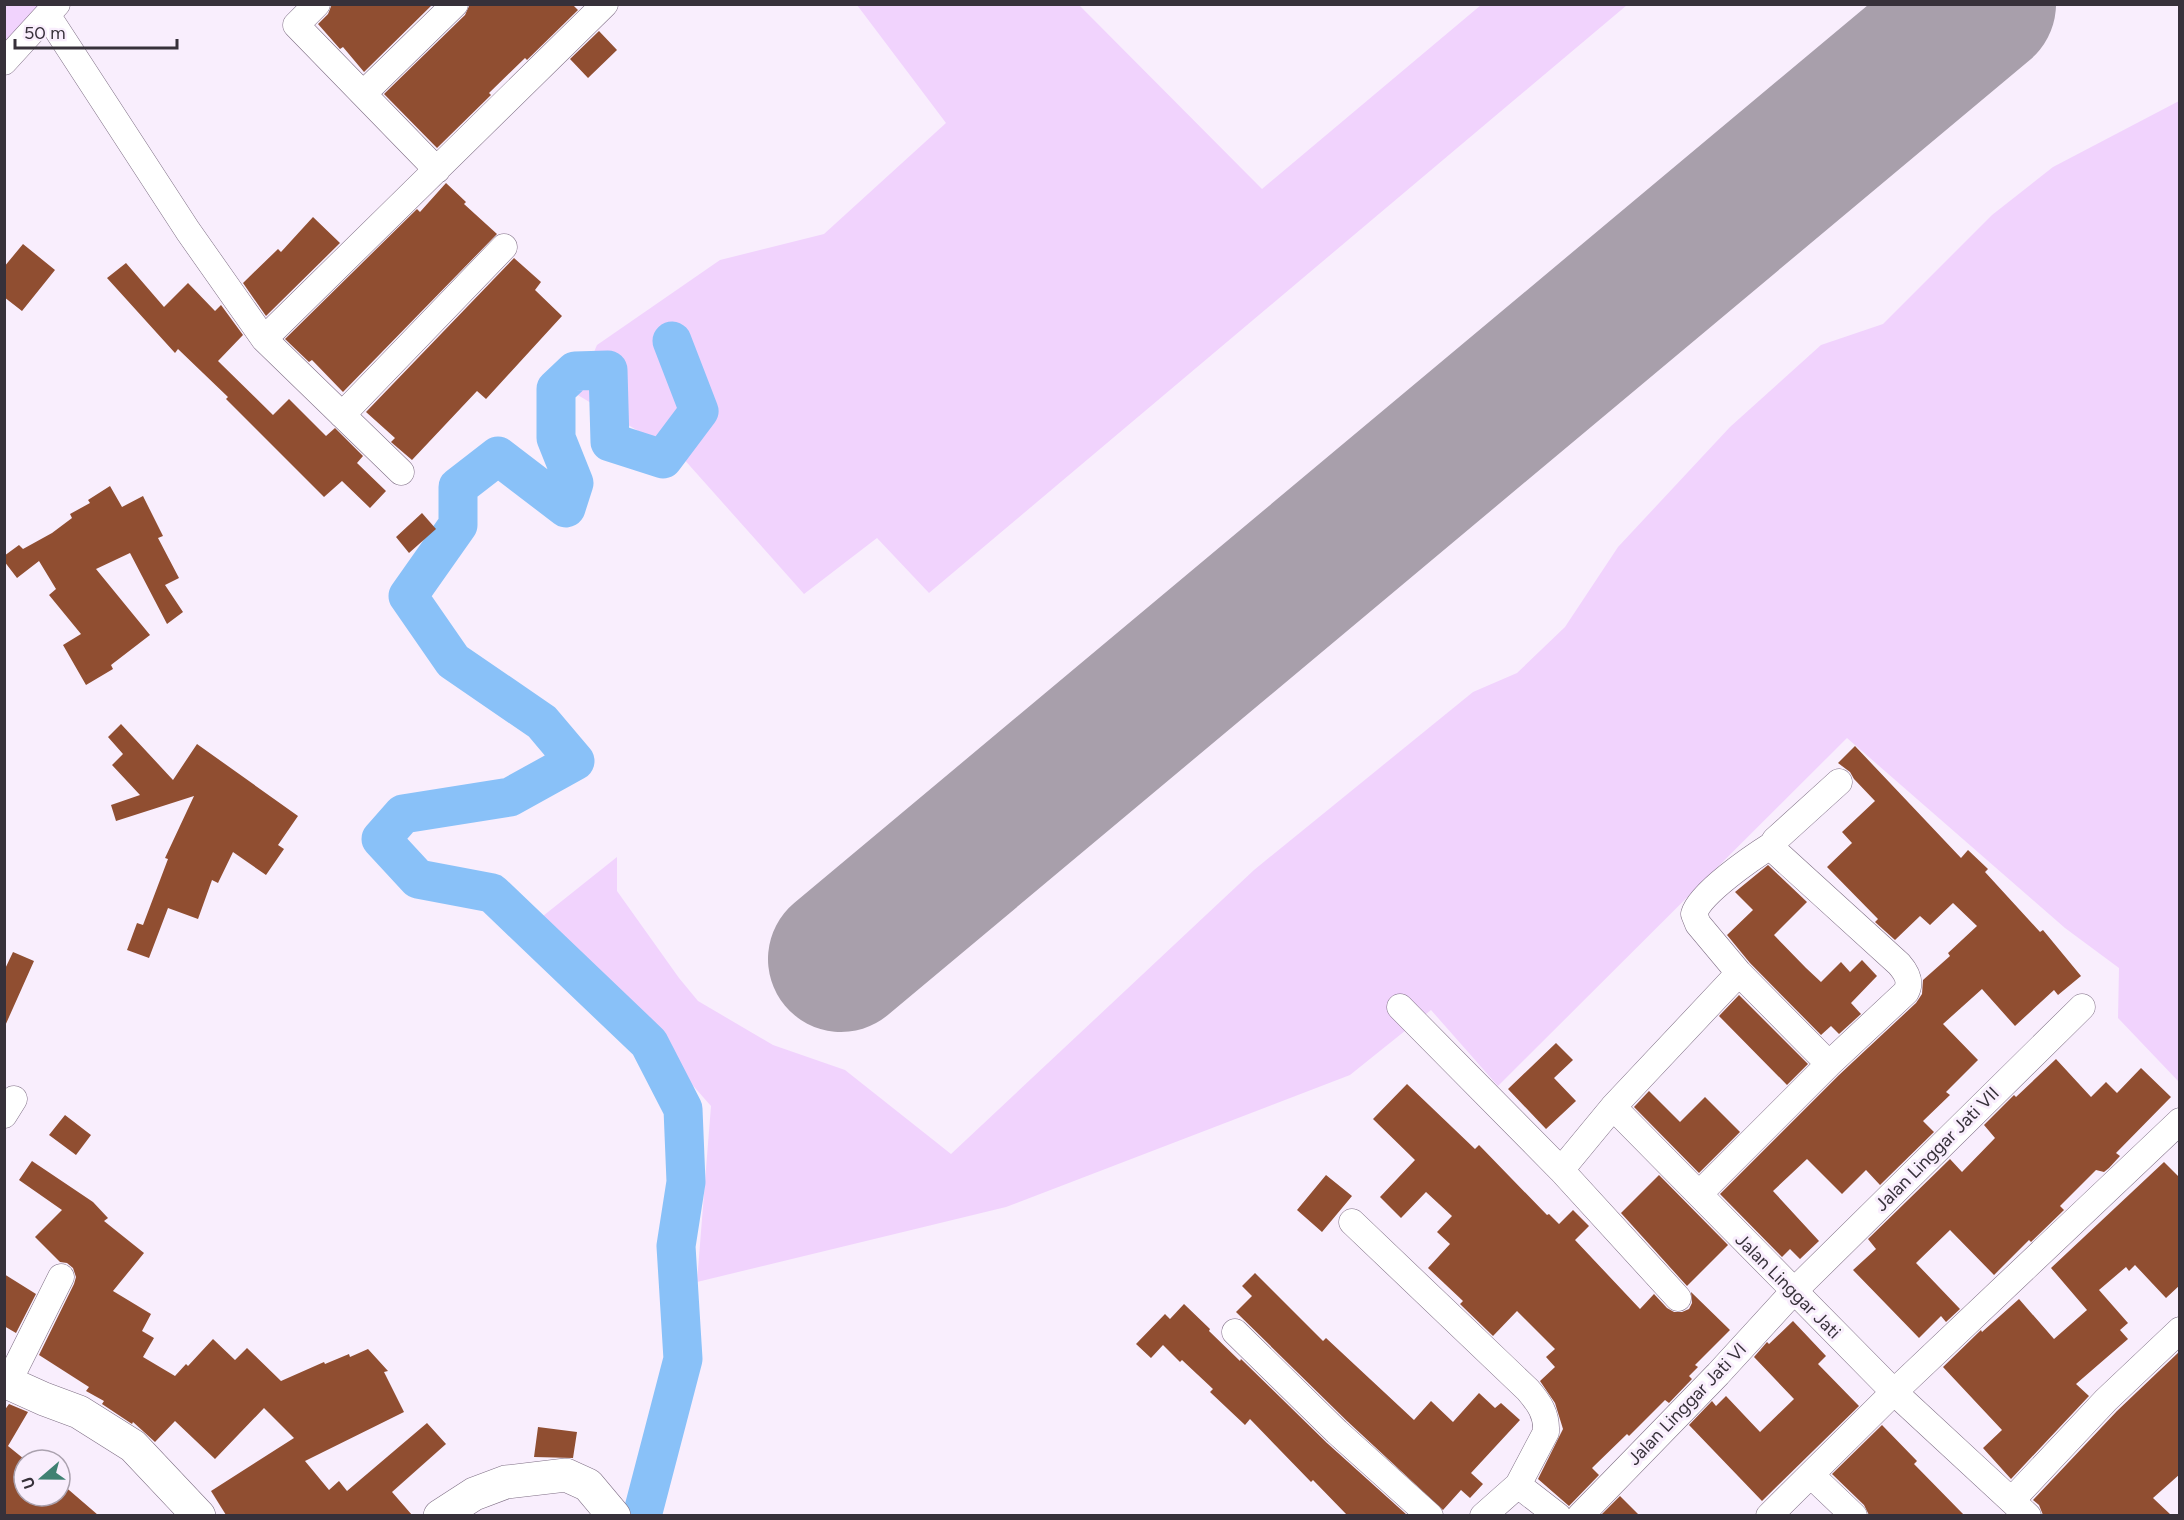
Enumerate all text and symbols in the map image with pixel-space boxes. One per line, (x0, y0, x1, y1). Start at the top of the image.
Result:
scale bar (15, 12, 177, 50)
text: 50 m (24, 22, 66, 44)
street label: Jalan Linggar Jati VII (1870, 1082, 2004, 1216)
street label: Jalan Linggar Jati (1731, 1229, 1845, 1343)
street label: Jalan Linggar Jati VI (1623, 1338, 1751, 1470)
north arrow (12, 1448, 72, 1508)
text: U (18, 1474, 39, 1492)

